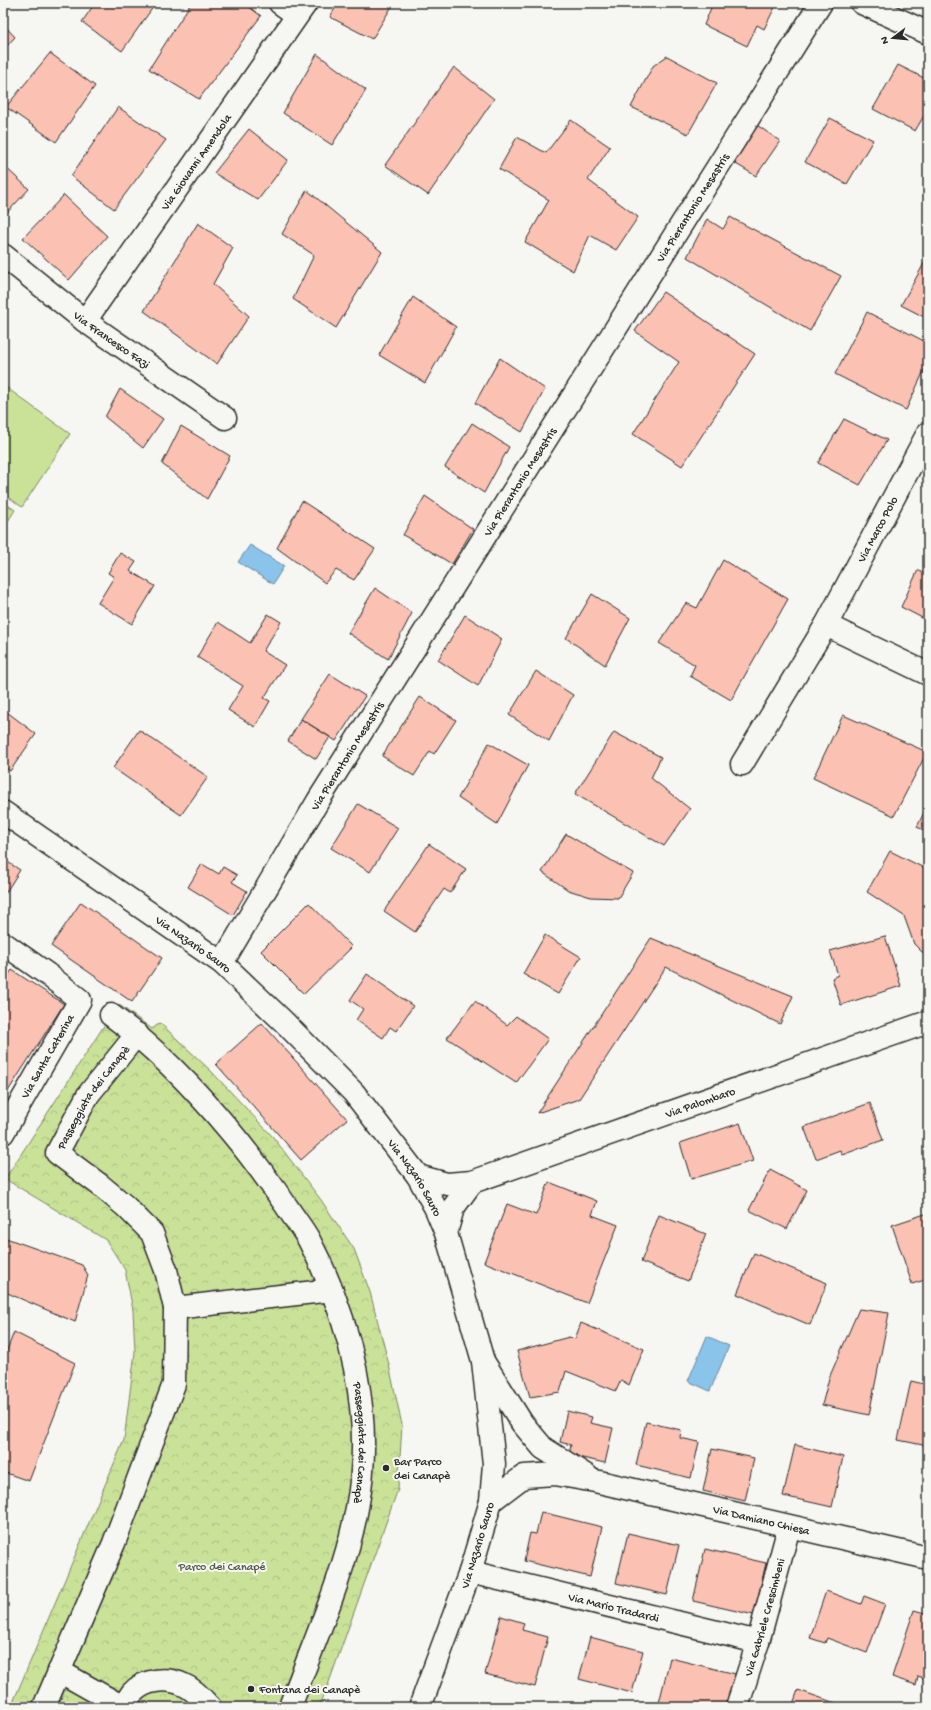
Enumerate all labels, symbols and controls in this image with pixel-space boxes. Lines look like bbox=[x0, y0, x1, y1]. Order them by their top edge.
north arrow bbox=[873, 18, 913, 58]
text: N bbox=[879, 35, 892, 45]
street label: Via Giovanni Amendola bbox=[158, 112, 236, 215]
street label: Via Pierantonio Mesastris bbox=[654, 151, 734, 266]
street label: Via Francesco Fazi bbox=[69, 309, 152, 373]
street label: Via Pierantonio Mesastris bbox=[481, 425, 561, 540]
street label: Via Marco Polo bbox=[855, 494, 902, 566]
street label: Via Pierantonio Mesastris bbox=[309, 699, 388, 814]
street label: Via Nazario Sauro bbox=[151, 914, 233, 977]
street label: Via Santa Caterina bbox=[19, 1012, 79, 1102]
street label: Passeggiata dei Canapè bbox=[55, 1043, 134, 1153]
street label: Via Palombaro bbox=[663, 1085, 738, 1123]
street label: Via Nazario Sauro bbox=[383, 1137, 443, 1219]
street label: Passeggiata dei Canapè bbox=[349, 1380, 368, 1505]
place label: Bar Parco dei Canapè bbox=[393, 1456, 451, 1484]
marker: Bar Parco dei Canapè bbox=[381, 1463, 391, 1473]
street label: Via Nazario Sauro bbox=[459, 1501, 499, 1591]
street label: Via Damiano Chiesa bbox=[710, 1503, 811, 1539]
street label: Via Gabriele Crescimbeni bbox=[742, 1557, 789, 1679]
park label: Parco dei Canapé bbox=[178, 1561, 266, 1575]
street label: Via Mario Tradardi bbox=[566, 1591, 661, 1627]
marker: Fontana dei Canapè bbox=[246, 1684, 256, 1694]
place label: Fontana dei Canapè bbox=[258, 1684, 361, 1698]

